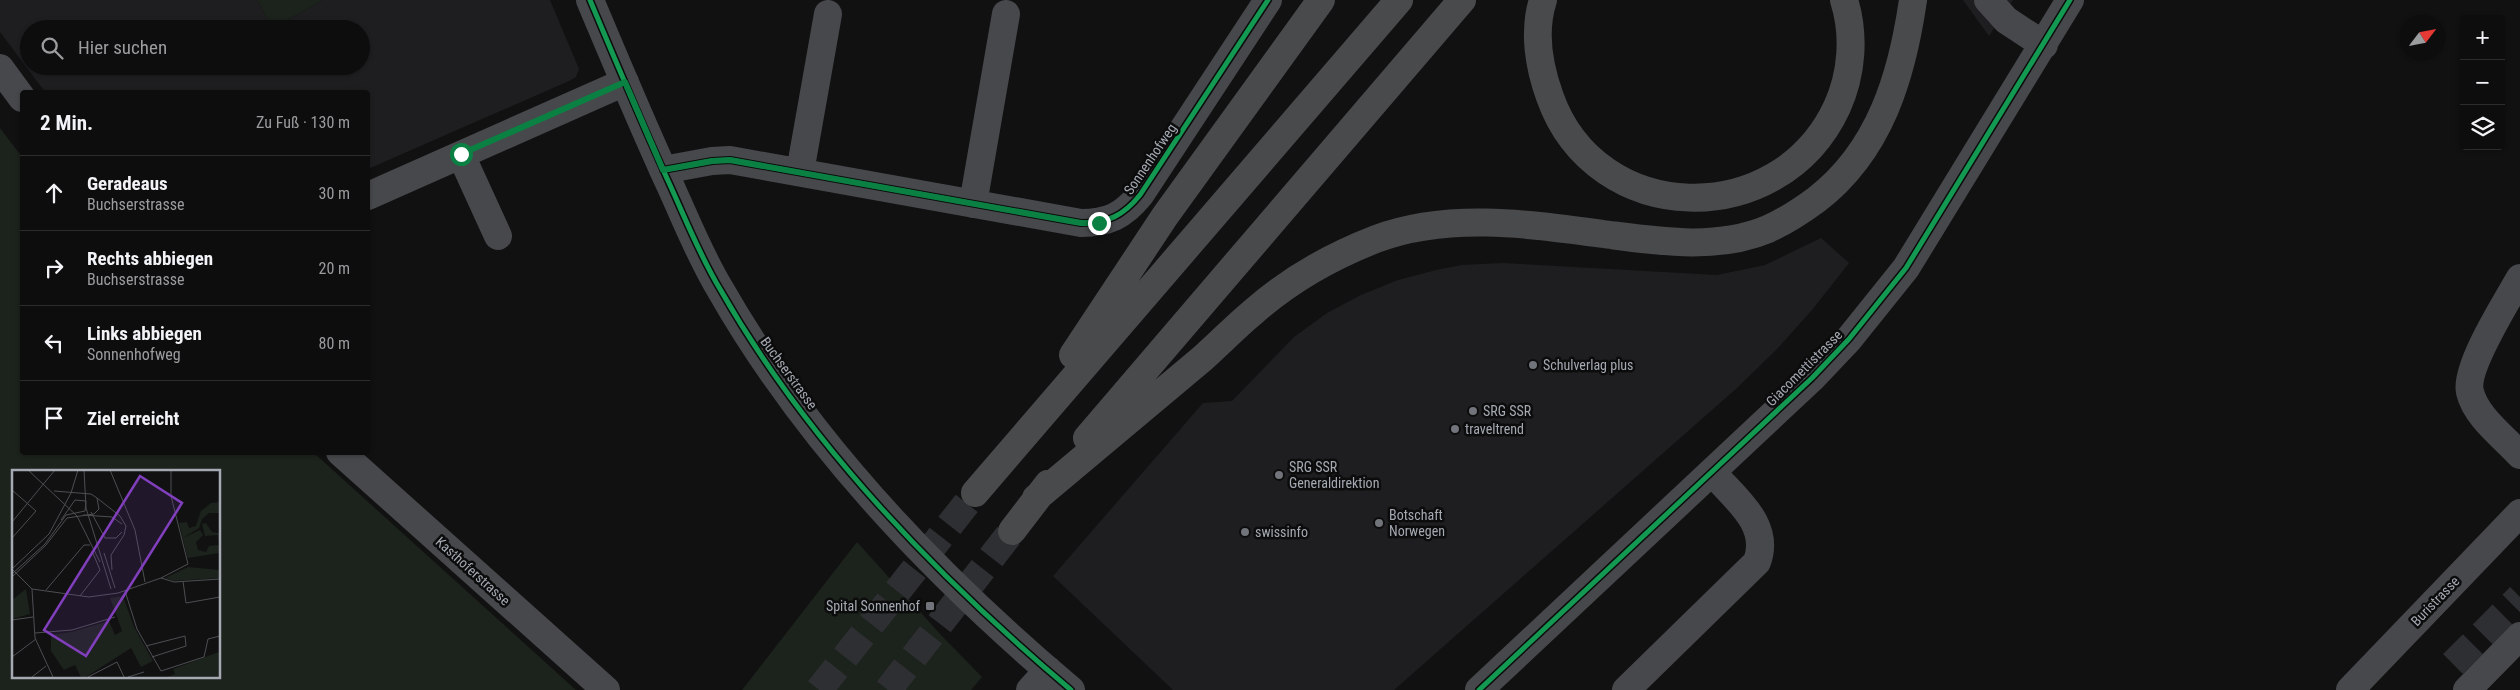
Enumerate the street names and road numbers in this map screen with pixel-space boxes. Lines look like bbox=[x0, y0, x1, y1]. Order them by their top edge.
street label: Sonnenhofweg bbox=[1120, 121, 1180, 197]
street label: Giacomettistrasse bbox=[1763, 326, 1846, 409]
street label: Buchserstrasse bbox=[757, 334, 821, 413]
street label: Kasthoferstrasse bbox=[433, 534, 514, 609]
street label: Buristrasse bbox=[2408, 573, 2463, 629]

